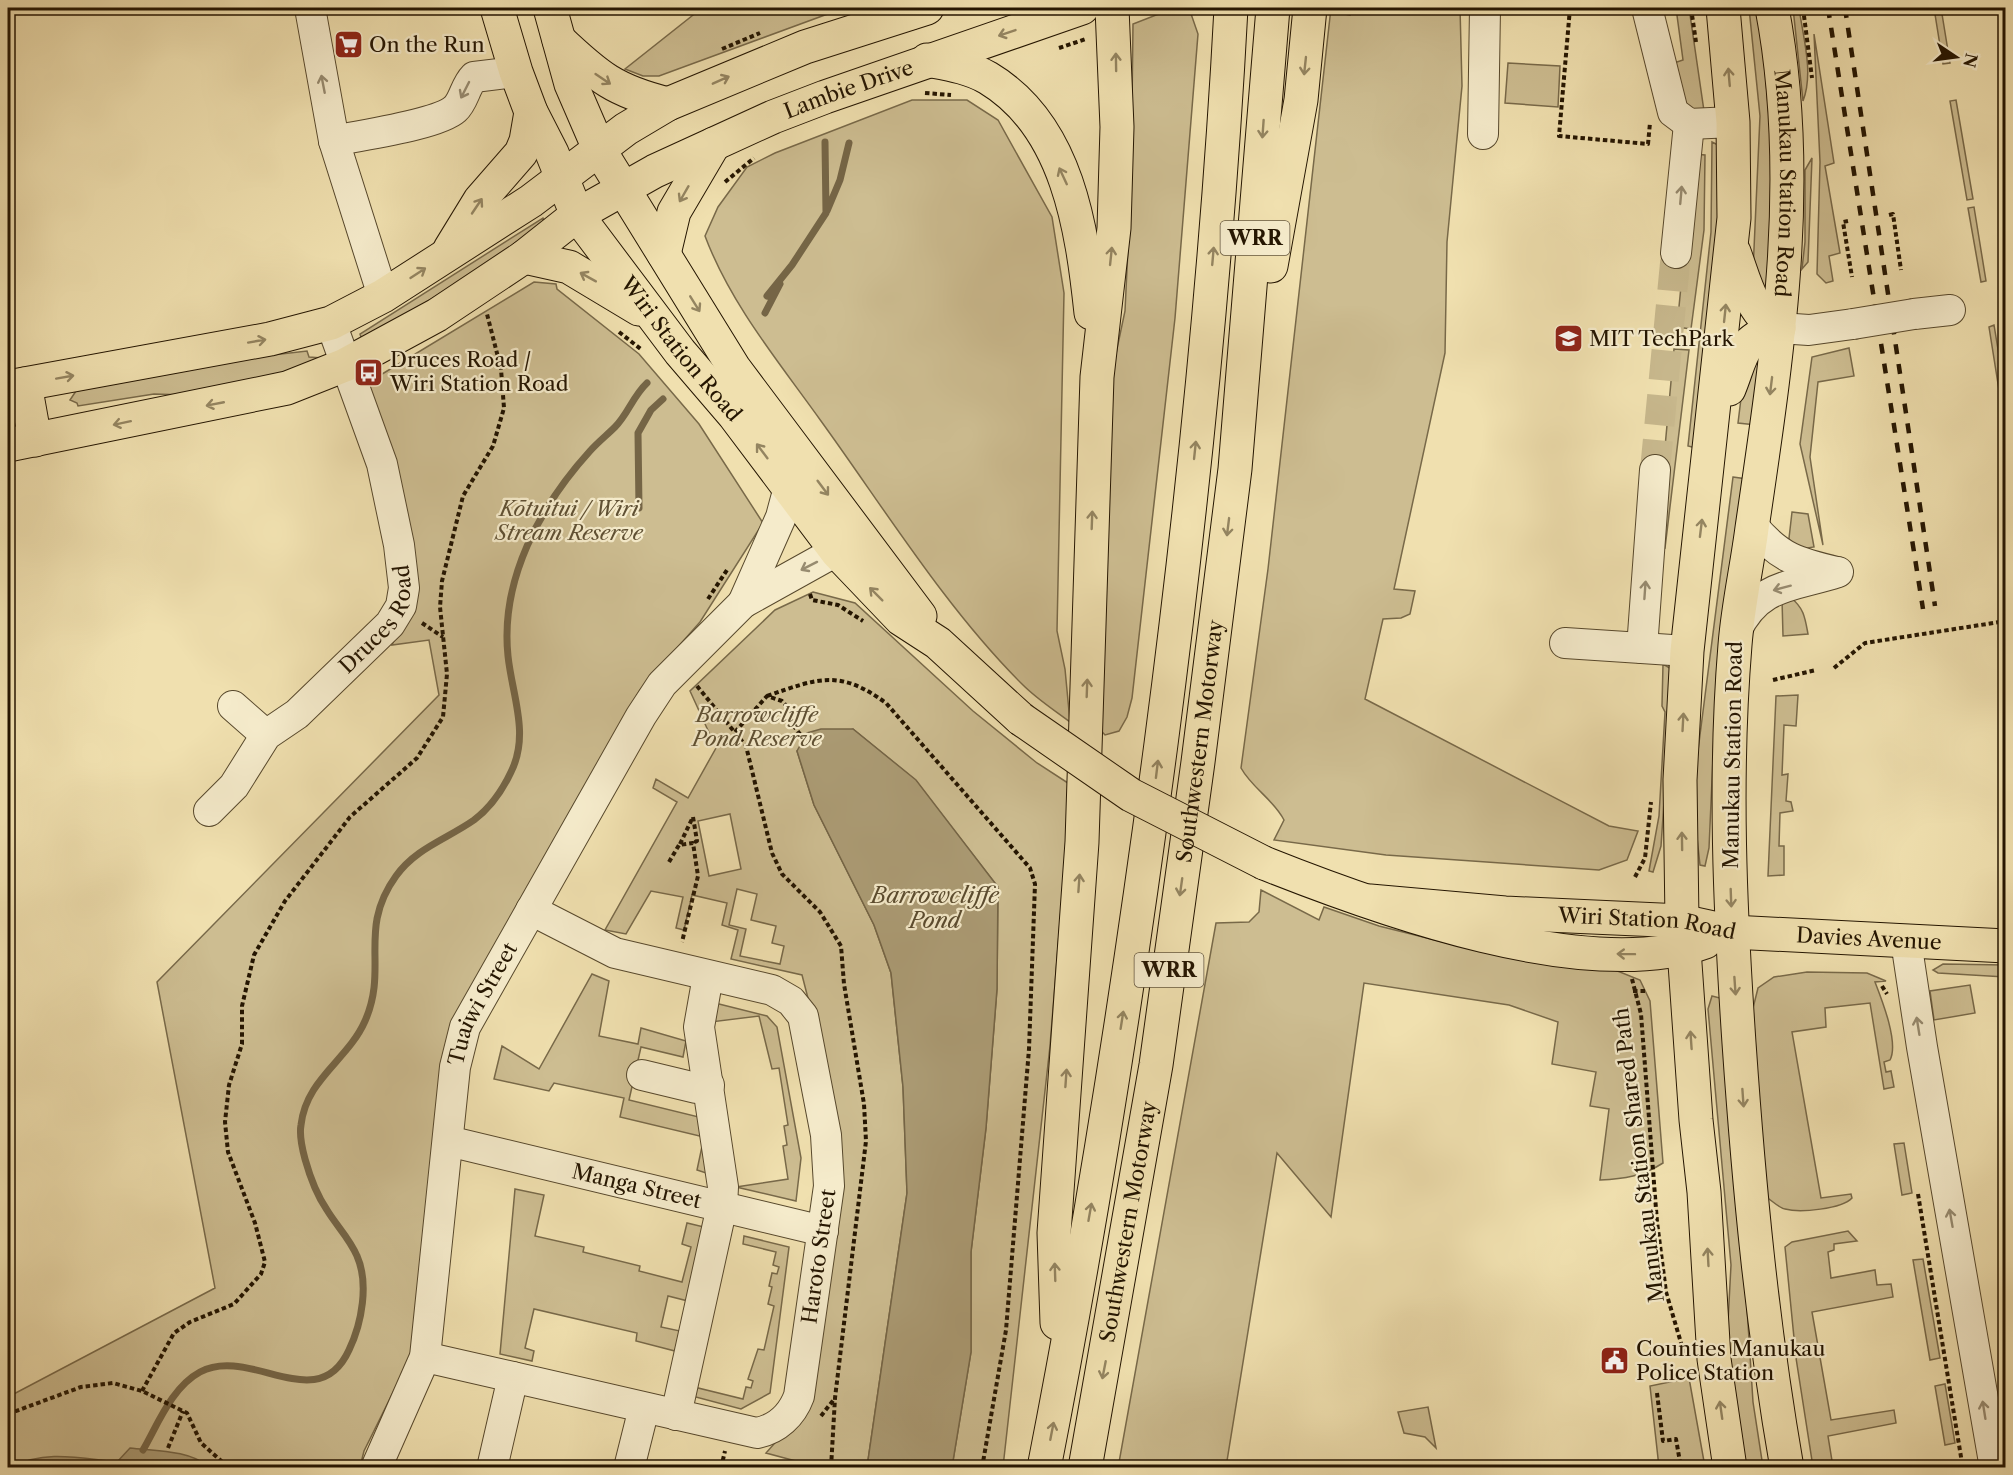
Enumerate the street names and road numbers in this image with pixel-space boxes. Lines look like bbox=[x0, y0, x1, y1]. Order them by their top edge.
street label: Lambie Drive bbox=[780, 54, 916, 124]
street label: Manukau Station Road bbox=[1769, 68, 1800, 298]
road number: WRR bbox=[1220, 221, 1290, 255]
street label: Wiri Station Road bbox=[615, 270, 747, 426]
street label: Druces Road bbox=[334, 563, 416, 678]
street label: Southwestern Motorway bbox=[1171, 618, 1228, 864]
street label: Manukau Station Road bbox=[1718, 641, 1747, 869]
street label: Wiri Station Road bbox=[1556, 902, 1738, 945]
street label: Davies Avenue bbox=[1796, 922, 1942, 955]
street label: Tuaiwi Street bbox=[443, 937, 522, 1068]
road number: WRR bbox=[1134, 953, 1204, 987]
street label: Manukau Station Shared Path bbox=[1608, 1006, 1669, 1304]
street label: Southwestern Motorway bbox=[1094, 1099, 1161, 1344]
street label: Manga Street bbox=[570, 1158, 705, 1214]
street label: Haroto Street bbox=[796, 1187, 841, 1325]

